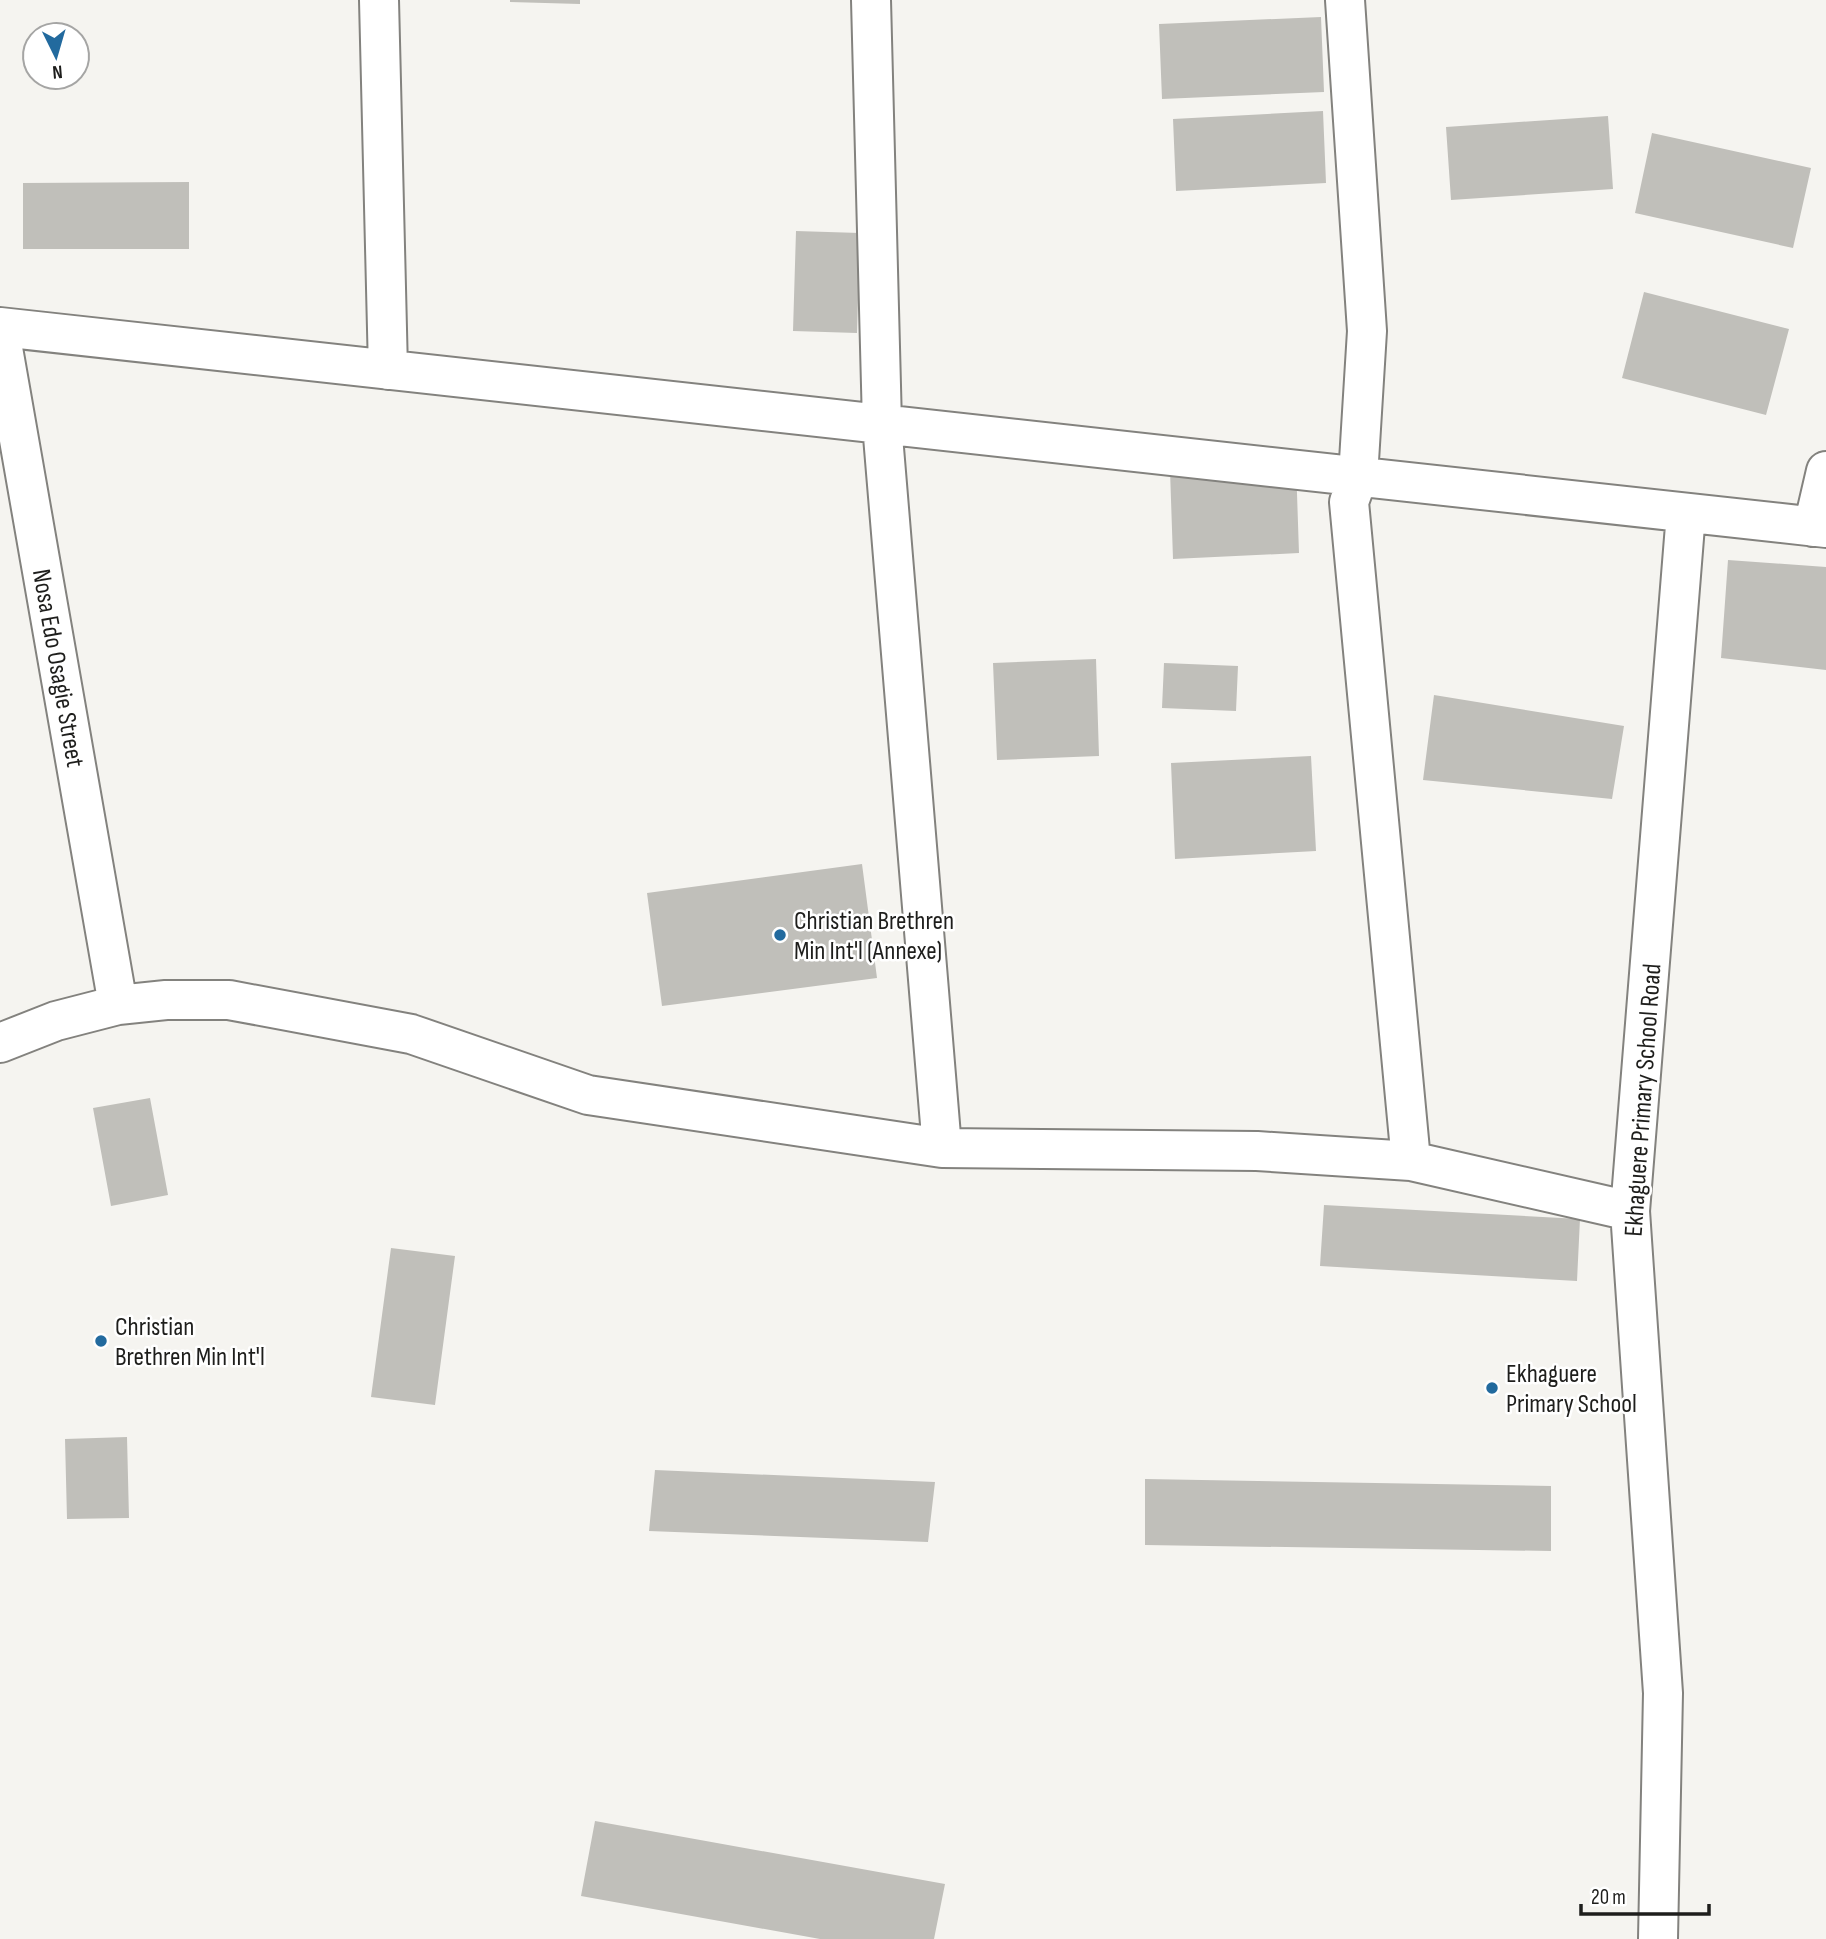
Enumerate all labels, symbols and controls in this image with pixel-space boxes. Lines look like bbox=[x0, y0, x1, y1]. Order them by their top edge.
north arrow bbox=[21, 21, 91, 91]
text: N bbox=[51, 60, 63, 83]
street label: Nosa Edo Osagie Street bbox=[25, 567, 90, 770]
place label: Christian Brethren Min Int'l (Annexe) bbox=[794, 906, 954, 967]
marker: Christian Brethren Min Int'l (Annexe) bbox=[772, 927, 788, 943]
street label: Ekhaguere Primary School Road bbox=[1618, 963, 1668, 1238]
place label: Christian Brethren Min Int'l bbox=[115, 1312, 265, 1373]
marker: Christian Brethren Min Int'l bbox=[93, 1333, 109, 1349]
place label: Ekhaguere Primary School bbox=[1506, 1359, 1637, 1420]
marker: Ekhaguere Primary School bbox=[1484, 1380, 1500, 1396]
scale bar bbox=[1581, 1872, 1709, 1916]
text: 20 m bbox=[1591, 1885, 1626, 1910]

